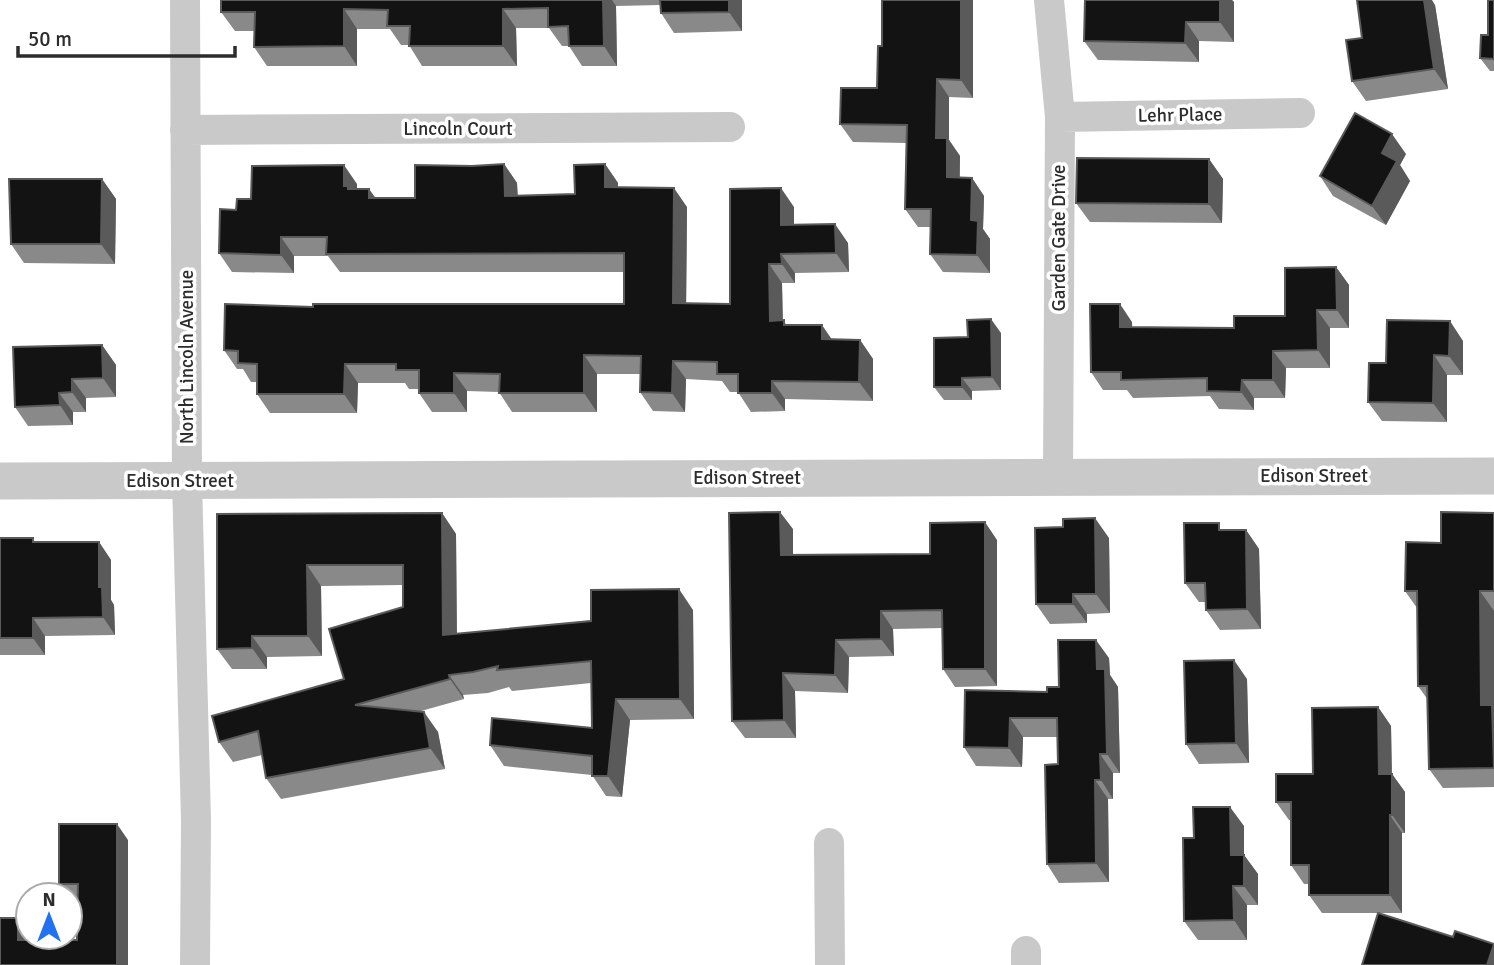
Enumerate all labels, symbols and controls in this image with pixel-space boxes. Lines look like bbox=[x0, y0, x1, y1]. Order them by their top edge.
scale bar bbox=[18, 14, 234, 58]
text: 50 m bbox=[28, 26, 72, 52]
street label: Lehr Place bbox=[1137, 102, 1223, 128]
street label: Lincoln Court bbox=[403, 117, 513, 141]
street label: Garden Gate Drive bbox=[1047, 164, 1071, 312]
street label: North Lincoln Avenue bbox=[175, 270, 199, 444]
street label: Edison Street bbox=[1260, 464, 1368, 488]
street label: Edison Street bbox=[693, 466, 801, 490]
street label: Edison Street bbox=[126, 469, 234, 493]
north arrow bbox=[14, 881, 84, 951]
text: N bbox=[42, 888, 56, 912]

